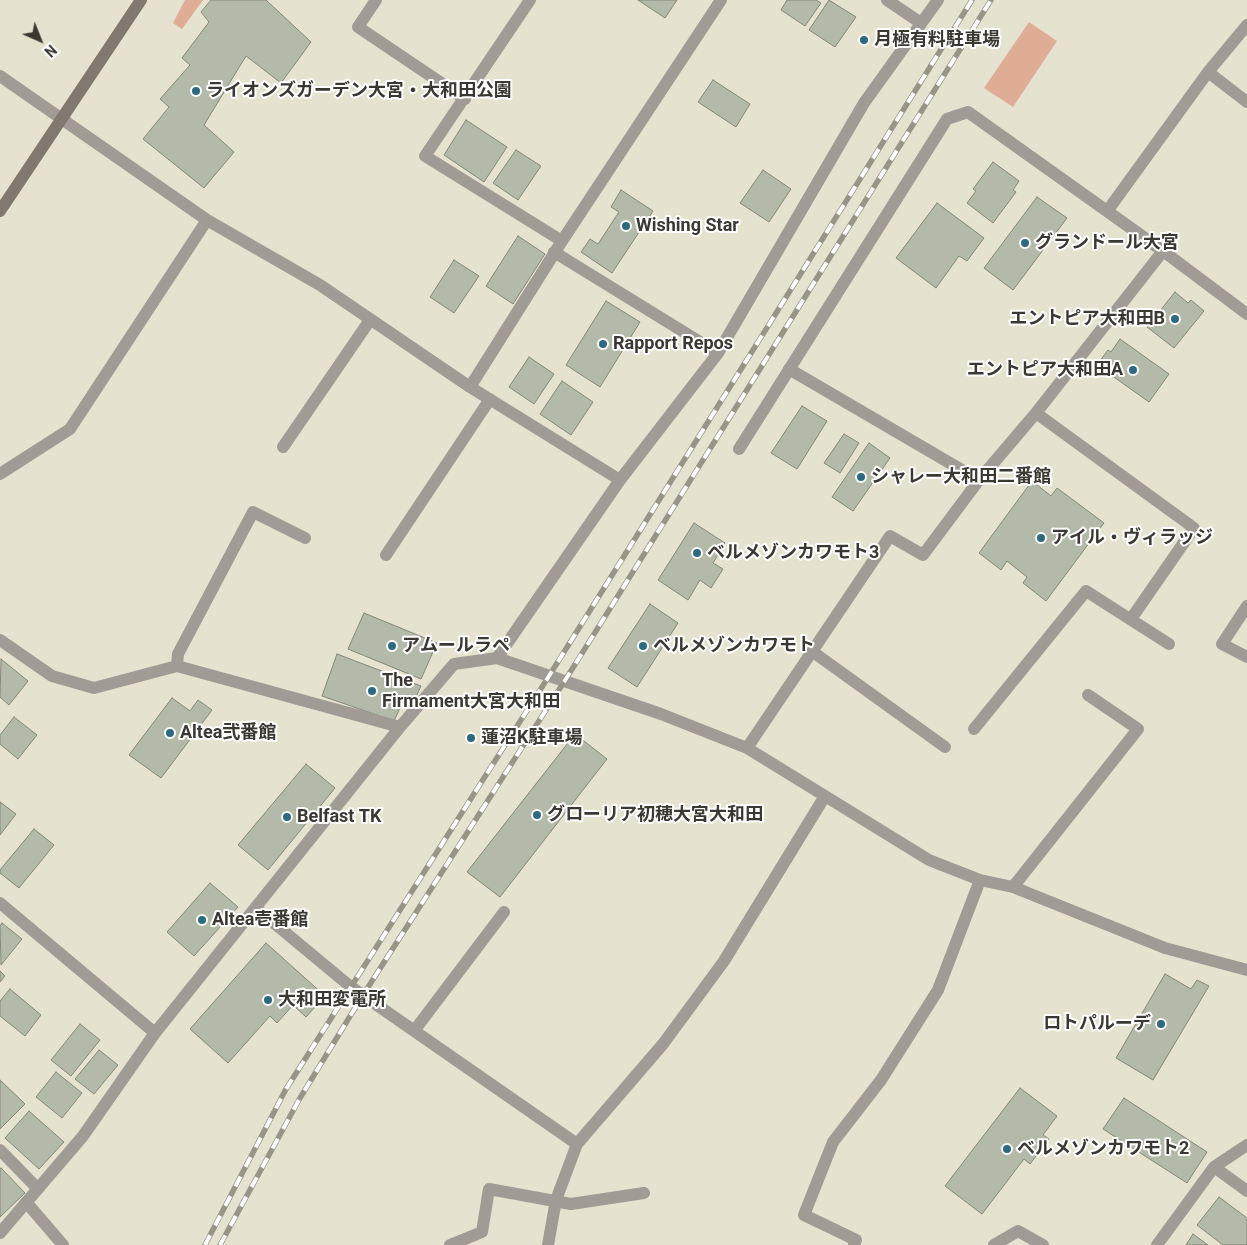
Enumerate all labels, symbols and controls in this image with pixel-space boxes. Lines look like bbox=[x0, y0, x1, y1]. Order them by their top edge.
north arrow bbox=[15, 15, 65, 65]
place label: 月極有料駐車場 bbox=[874, 29, 1000, 51]
marker: 月極有料駐車場 bbox=[858, 34, 870, 46]
text: N bbox=[41, 42, 60, 60]
place label: ライオンズガーデン大宮・大和田公園 bbox=[206, 80, 512, 102]
marker: ライオンズガーデン大宮・大和田公園 bbox=[190, 85, 202, 97]
place label: Wishing Star bbox=[636, 215, 739, 237]
marker: Wishing Star bbox=[620, 220, 632, 232]
place label: グランドール大宮 bbox=[1035, 232, 1179, 254]
marker: グランドール大宮 bbox=[1019, 237, 1031, 249]
place label: エントピア大和田B bbox=[1010, 308, 1165, 330]
marker: エントピア大和田B bbox=[1169, 313, 1181, 325]
place label: Rapport Repos bbox=[613, 333, 733, 355]
marker: Rapport Repos bbox=[597, 338, 609, 350]
place label: エントピア大和田A bbox=[967, 359, 1123, 381]
marker: エントピア大和田A bbox=[1127, 364, 1139, 376]
place label: シャレー大和田二番館 bbox=[871, 466, 1051, 488]
marker: シャレー大和田二番館 bbox=[855, 471, 867, 483]
place label: アイル・ヴィラッジ bbox=[1051, 527, 1213, 549]
marker: アイル・ヴィラッジ bbox=[1035, 532, 1047, 544]
place label: ベルメゾンカワモト3 bbox=[707, 542, 879, 564]
marker: ベルメゾンカワモト3 bbox=[691, 547, 703, 559]
place label: アムールラペ bbox=[402, 635, 510, 657]
place label: ベルメゾンカワモト bbox=[653, 635, 815, 657]
marker: アムールラペ bbox=[386, 640, 398, 652]
marker: ベルメゾンカワモト bbox=[637, 640, 649, 652]
place label: The Firmament大宮大和田 bbox=[382, 670, 560, 712]
marker: The Firmament大宮大和田 bbox=[366, 685, 378, 697]
place label: Altea弐番館 bbox=[180, 722, 276, 744]
marker: Altea弐番館 bbox=[164, 727, 176, 739]
place label: 蓮沼K駐車場 bbox=[481, 727, 582, 749]
marker: 蓮沼K駐車場 bbox=[465, 732, 477, 744]
place label: グローリア初穂大宮大和田 bbox=[547, 804, 763, 826]
place label: Belfast TK bbox=[297, 806, 381, 828]
marker: グローリア初穂大宮大和田 bbox=[531, 809, 543, 821]
marker: Belfast TK bbox=[281, 811, 293, 823]
place label: Altea壱番館 bbox=[212, 909, 308, 931]
marker: Altea壱番館 bbox=[196, 914, 208, 926]
place label: 大和田変電所 bbox=[278, 989, 386, 1011]
marker: 大和田変電所 bbox=[262, 994, 274, 1006]
place label: ロトパルーデ bbox=[1043, 1013, 1151, 1035]
marker: ロトパルーデ bbox=[1155, 1018, 1167, 1030]
place label: ベルメゾンカワモト2 bbox=[1017, 1138, 1189, 1160]
marker: ベルメゾンカワモト2 bbox=[1001, 1143, 1013, 1155]

